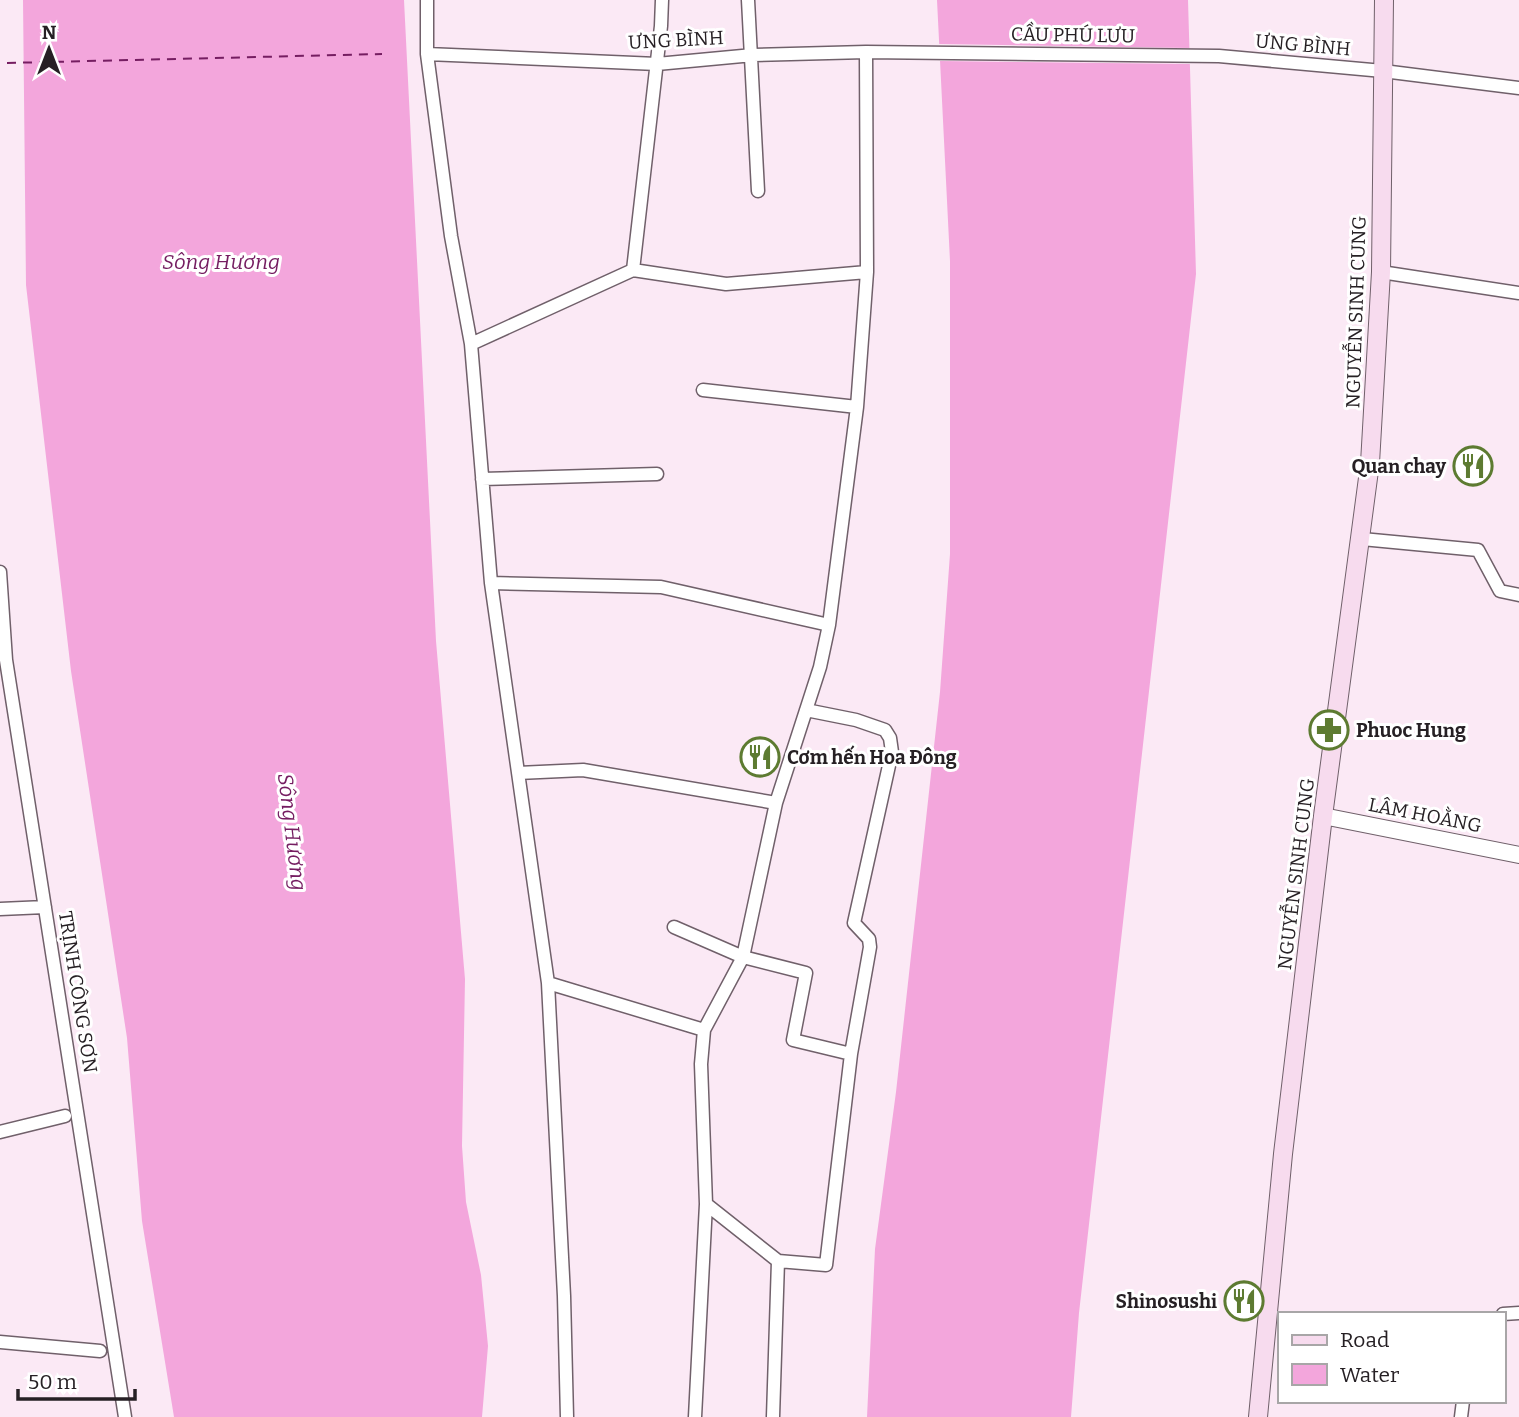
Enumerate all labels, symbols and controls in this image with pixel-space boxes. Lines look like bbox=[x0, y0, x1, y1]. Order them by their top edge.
north arrow bbox=[14, 14, 84, 84]
text: N bbox=[42, 21, 57, 44]
street label: CẦU PHÚ LƯU bbox=[1011, 21, 1135, 48]
street label: ƯNG BÌNH bbox=[628, 26, 724, 54]
street label: ƯNG BÌNH bbox=[1254, 29, 1352, 61]
street label: NGUYỄN SINH CUNG bbox=[1340, 215, 1371, 409]
water label: Sông Hương bbox=[162, 249, 280, 275]
restaurant icon: Quan chay bbox=[1452, 445, 1494, 487]
place label: Quan chay bbox=[1351, 455, 1446, 478]
pharmacy icon: Phuoc Hung bbox=[1308, 709, 1350, 751]
place label: Phuoc Hung bbox=[1356, 719, 1466, 742]
restaurant icon: Cơm hến Hoa Đông bbox=[739, 736, 781, 778]
place label: Cơm hến Hoa Đông bbox=[787, 745, 957, 769]
water label: Sông Hương bbox=[272, 772, 312, 892]
street label: NGUYỄN SINH CUNG bbox=[1272, 777, 1319, 971]
street label: LÂM HOẰNG bbox=[1367, 792, 1484, 837]
street label: TRỊNH CÔNG SƠN bbox=[54, 909, 102, 1075]
restaurant icon: Shinosushi bbox=[1223, 1280, 1265, 1322]
place label: Shinosushi bbox=[1116, 1290, 1217, 1313]
legend bbox=[1278, 1312, 1505, 1403]
text: Road bbox=[1340, 1327, 1389, 1353]
scale bar bbox=[18, 1358, 135, 1402]
text: Water bbox=[1340, 1362, 1399, 1388]
text: 50 m bbox=[28, 1369, 77, 1395]

